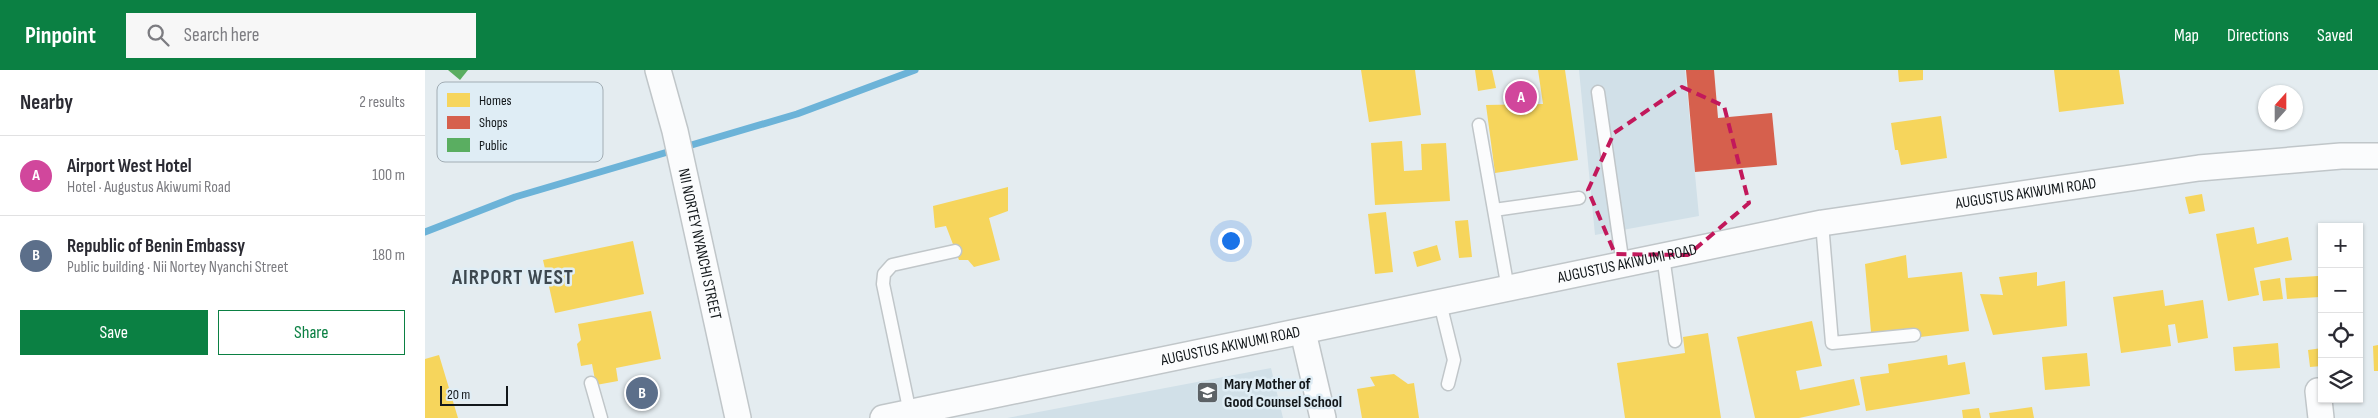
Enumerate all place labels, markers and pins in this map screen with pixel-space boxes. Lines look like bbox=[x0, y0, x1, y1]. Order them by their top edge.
pin: A bbox=[1505, 78, 1537, 116]
pin: B bbox=[626, 374, 658, 412]
place label: Mary Mother of Good Counsel School bbox=[1224, 375, 1342, 412]
school or university icon: Mary Mother of Good Counsel School bbox=[1196, 381, 1220, 405]

